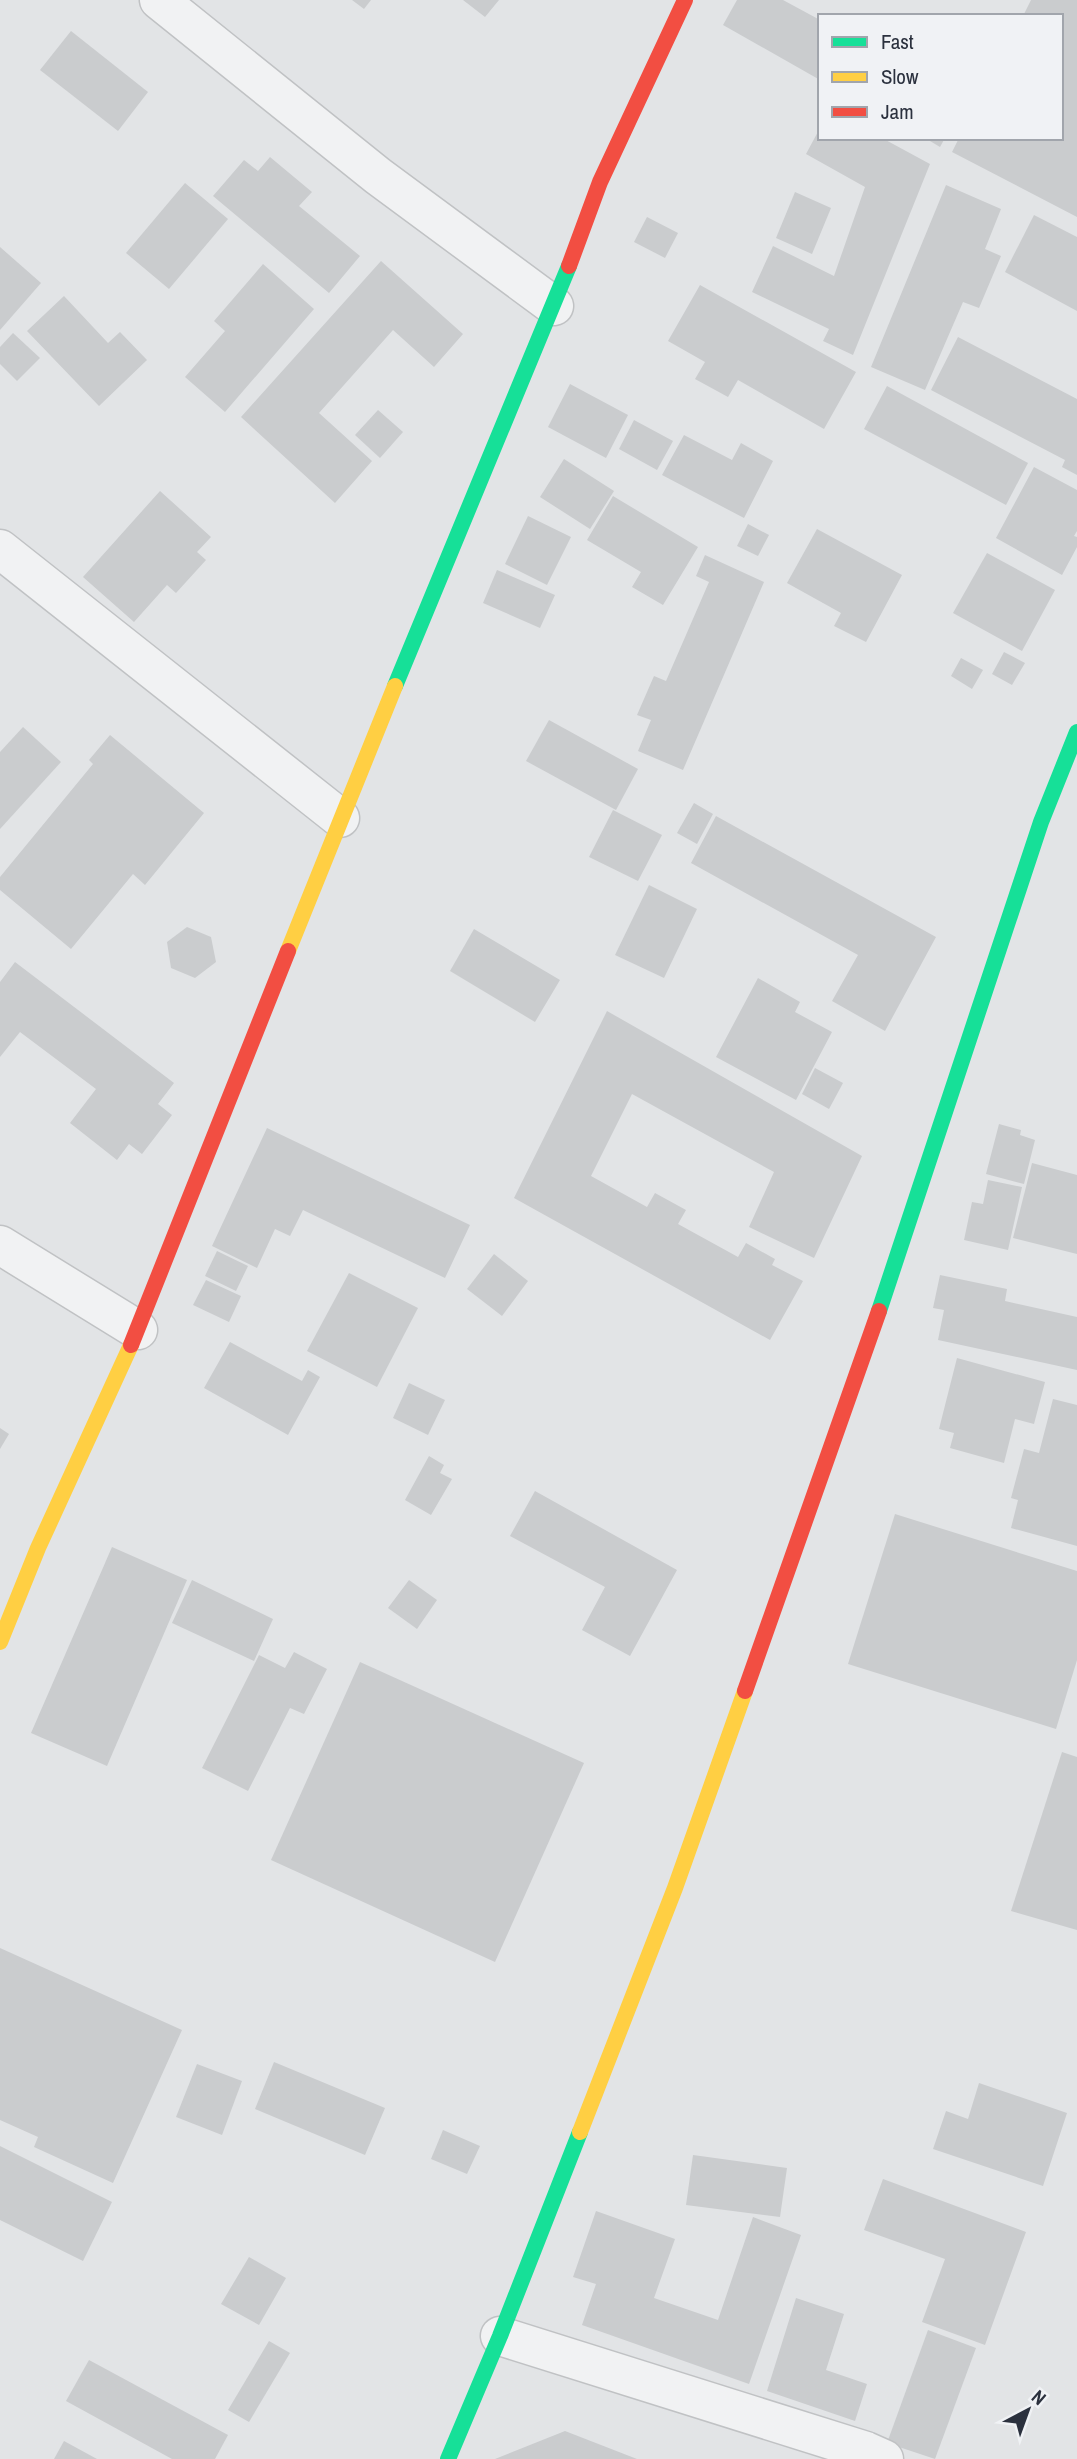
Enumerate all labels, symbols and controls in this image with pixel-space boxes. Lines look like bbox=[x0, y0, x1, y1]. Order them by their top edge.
legend bbox=[818, 14, 1063, 140]
text: Fast bbox=[881, 27, 914, 56]
text: Slow bbox=[881, 62, 919, 91]
text: Jam bbox=[881, 97, 914, 126]
north arrow bbox=[993, 2375, 1063, 2445]
text: N bbox=[1026, 2384, 1052, 2411]

